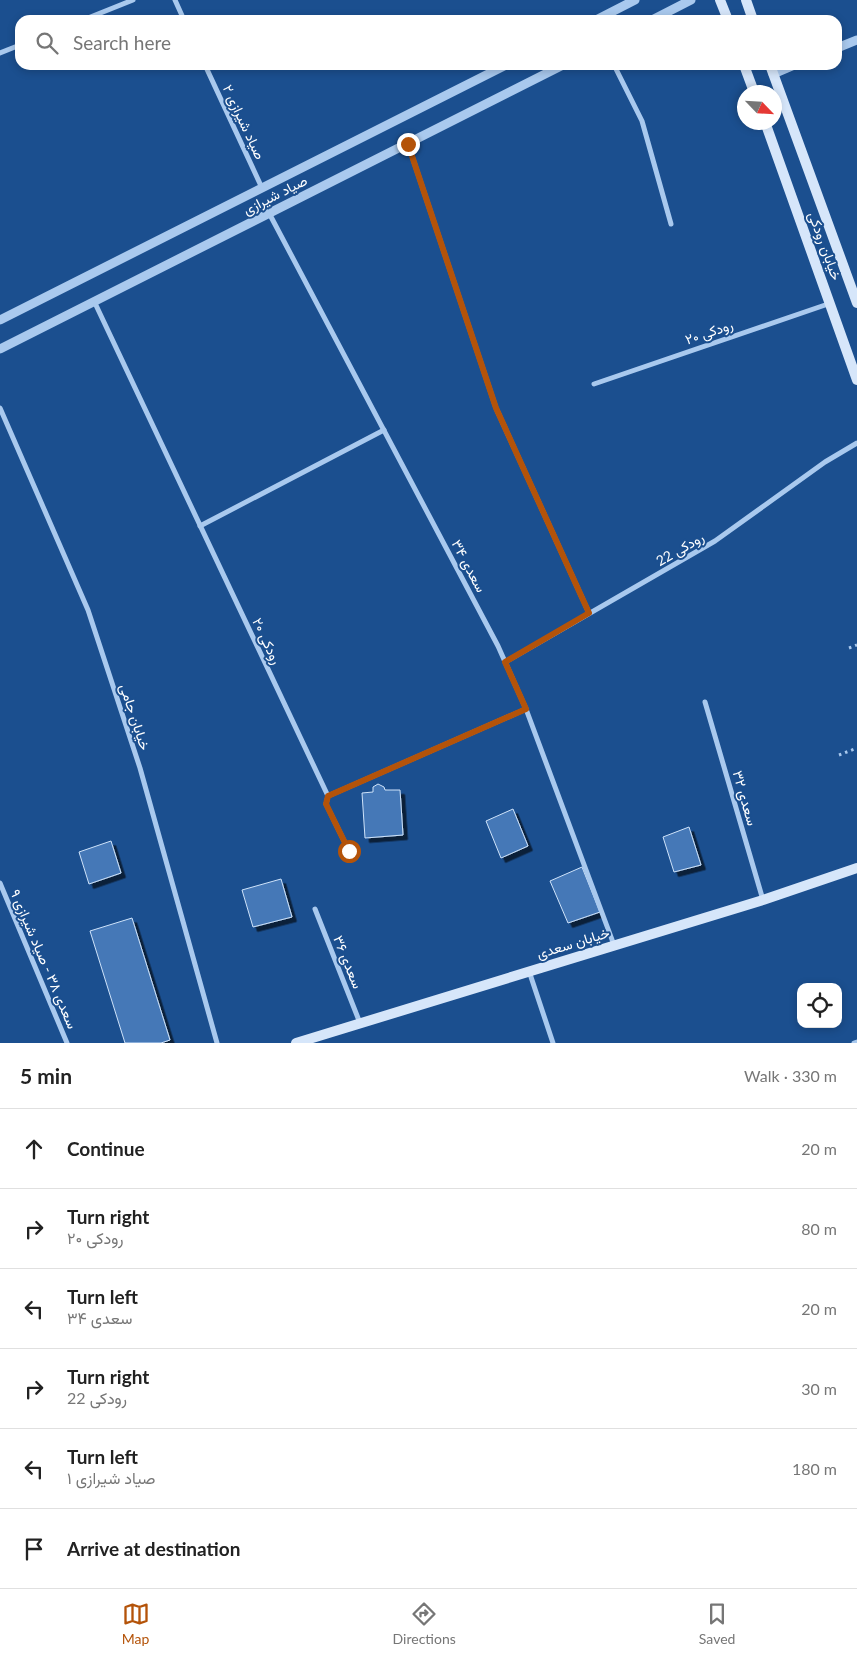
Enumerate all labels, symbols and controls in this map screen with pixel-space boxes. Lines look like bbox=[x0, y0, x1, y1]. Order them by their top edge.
search box bbox=[15, 15, 842, 70]
icon: search bbox=[33, 29, 61, 57]
text: Search here bbox=[73, 31, 171, 54]
street label: صیاد شیرازی ۲ bbox=[219, 82, 269, 163]
north arrow bbox=[737, 85, 782, 130]
route end bbox=[397, 133, 420, 156]
street label: صیاد شیرازی bbox=[240, 171, 310, 219]
street label: خیابان رودکی bbox=[804, 209, 846, 283]
street label: رودکی ۲۰ bbox=[683, 315, 736, 349]
street label: رودکی 22 bbox=[653, 528, 707, 570]
street label: سعدی ۳۴ bbox=[448, 537, 490, 595]
street label: رودکی ۲۰ bbox=[248, 615, 286, 667]
street label: خیابان جامی bbox=[116, 681, 154, 753]
street label: سعدی ۳۲ bbox=[729, 768, 761, 828]
route start bbox=[338, 840, 361, 863]
street label: سعدی ۳۸ - صیاد شیرازی ۹ bbox=[6, 887, 82, 1031]
street label: خیابان سعدی bbox=[534, 923, 612, 963]
street label: سعدی ۳۶ bbox=[329, 933, 367, 991]
map controls bbox=[797, 983, 842, 1028]
button: locate bbox=[797, 983, 842, 1028]
text: 5 min bbox=[20, 1063, 72, 1088]
text: Walk · 330 m bbox=[744, 1066, 837, 1085]
icon: ahead bbox=[20, 1135, 48, 1163]
text: Continue bbox=[67, 1137, 145, 1160]
text: 20 m bbox=[801, 1139, 837, 1158]
text: Turn right bbox=[67, 1205, 149, 1228]
icon: right bbox=[20, 1215, 48, 1243]
text: 80 m bbox=[801, 1219, 837, 1238]
text: رودکی ۲۰ bbox=[67, 1228, 124, 1247]
text: Turn left bbox=[67, 1285, 138, 1308]
icon: left bbox=[20, 1295, 48, 1323]
text: 20 m bbox=[801, 1299, 837, 1318]
text: سعدی ۳۴ bbox=[67, 1308, 132, 1327]
text: Turn right bbox=[67, 1365, 149, 1388]
icon: right bbox=[20, 1375, 48, 1403]
text: 30 m bbox=[801, 1379, 837, 1398]
text: رودکی 22 bbox=[67, 1388, 127, 1407]
text: Turn left bbox=[67, 1445, 138, 1468]
icon: left bbox=[20, 1455, 48, 1483]
text: 180 m bbox=[792, 1459, 837, 1478]
text: صیاد شیرازی ۱ bbox=[67, 1468, 155, 1487]
icon: arrive bbox=[20, 1535, 48, 1563]
text: Arrive at destination bbox=[67, 1537, 240, 1560]
tab: Map bbox=[122, 1600, 150, 1647]
tab: Directions bbox=[393, 1600, 456, 1647]
tab: Saved bbox=[699, 1600, 735, 1647]

